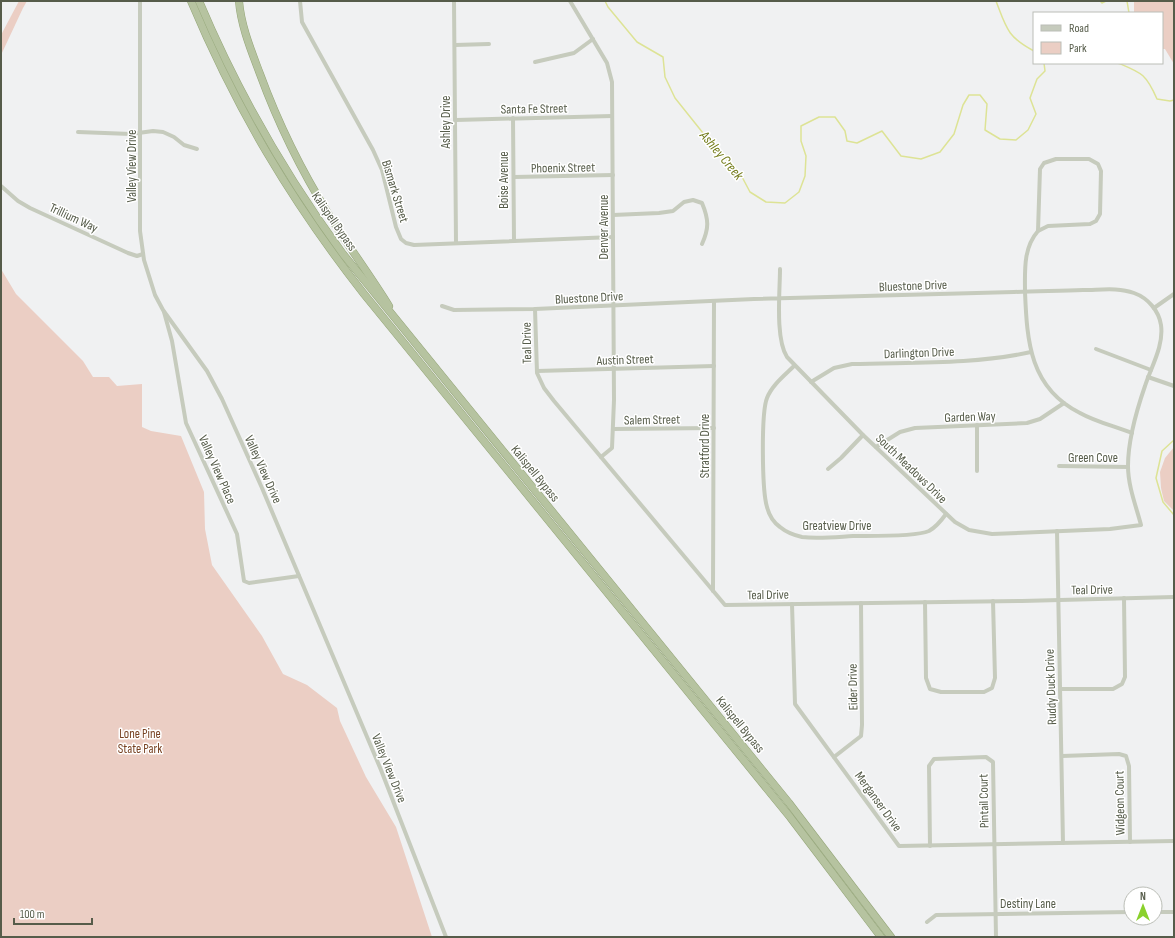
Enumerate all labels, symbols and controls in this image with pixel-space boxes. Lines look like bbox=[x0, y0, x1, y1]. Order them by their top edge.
legend bbox=[1033, 12, 1163, 64]
text: Road bbox=[1069, 21, 1089, 36]
text: Park bbox=[1069, 41, 1087, 56]
street label: Ashley Drive bbox=[438, 95, 454, 150]
street label: Santa Fe Street bbox=[501, 100, 568, 118]
water label: Ashley Creek bbox=[696, 127, 747, 184]
street label: Valley View Drive bbox=[124, 129, 140, 203]
street label: Boise Avenue bbox=[496, 151, 512, 209]
street label: Bismark Street bbox=[378, 158, 412, 224]
street label: Phoenix Street bbox=[531, 159, 595, 177]
street label: Kalispell Bypass bbox=[308, 189, 361, 254]
street label: Denver Avenue bbox=[596, 195, 612, 259]
street label: Trillium Way bbox=[47, 200, 100, 236]
street label: Bluestone Drive bbox=[879, 277, 947, 295]
street label: Bluestone Drive bbox=[555, 288, 624, 308]
street label: Teal Drive bbox=[519, 322, 535, 364]
street label: Darlington Drive bbox=[884, 344, 955, 362]
street label: Austin Street bbox=[595, 351, 654, 369]
street label: Garden Way bbox=[944, 408, 996, 426]
street label: Salem Street bbox=[624, 412, 680, 428]
street label: Stratford Drive bbox=[697, 414, 713, 478]
street label: South Meadows Drive bbox=[872, 431, 950, 507]
street label: Valley View Place bbox=[195, 433, 239, 506]
street label: Valley View Drive bbox=[241, 433, 285, 506]
street label: Kalispell Bypass bbox=[507, 442, 563, 505]
street label: Green Cove bbox=[1068, 450, 1118, 466]
street label: Greatview Drive bbox=[803, 518, 871, 534]
street label: Teal Drive bbox=[1071, 582, 1113, 598]
street label: Teal Drive bbox=[747, 587, 789, 603]
street label: Ruddy Duck Drive bbox=[1042, 649, 1060, 725]
street label: Eider Drive bbox=[845, 663, 861, 711]
street label: Kalispell Bypass bbox=[712, 693, 768, 756]
park label: Lone Pine State Park bbox=[118, 726, 162, 757]
street label: Valley View Drive bbox=[368, 732, 410, 805]
street label: Merganser Drive bbox=[851, 768, 905, 835]
street label: Widgeon Court bbox=[1111, 771, 1129, 835]
street label: Pintail Court bbox=[976, 774, 992, 828]
north arrow bbox=[1123, 886, 1163, 926]
text: N bbox=[1140, 890, 1146, 903]
street label: Destiny Lane bbox=[1000, 896, 1056, 912]
scale bar bbox=[14, 900, 92, 926]
text: 100 m bbox=[20, 907, 45, 922]

